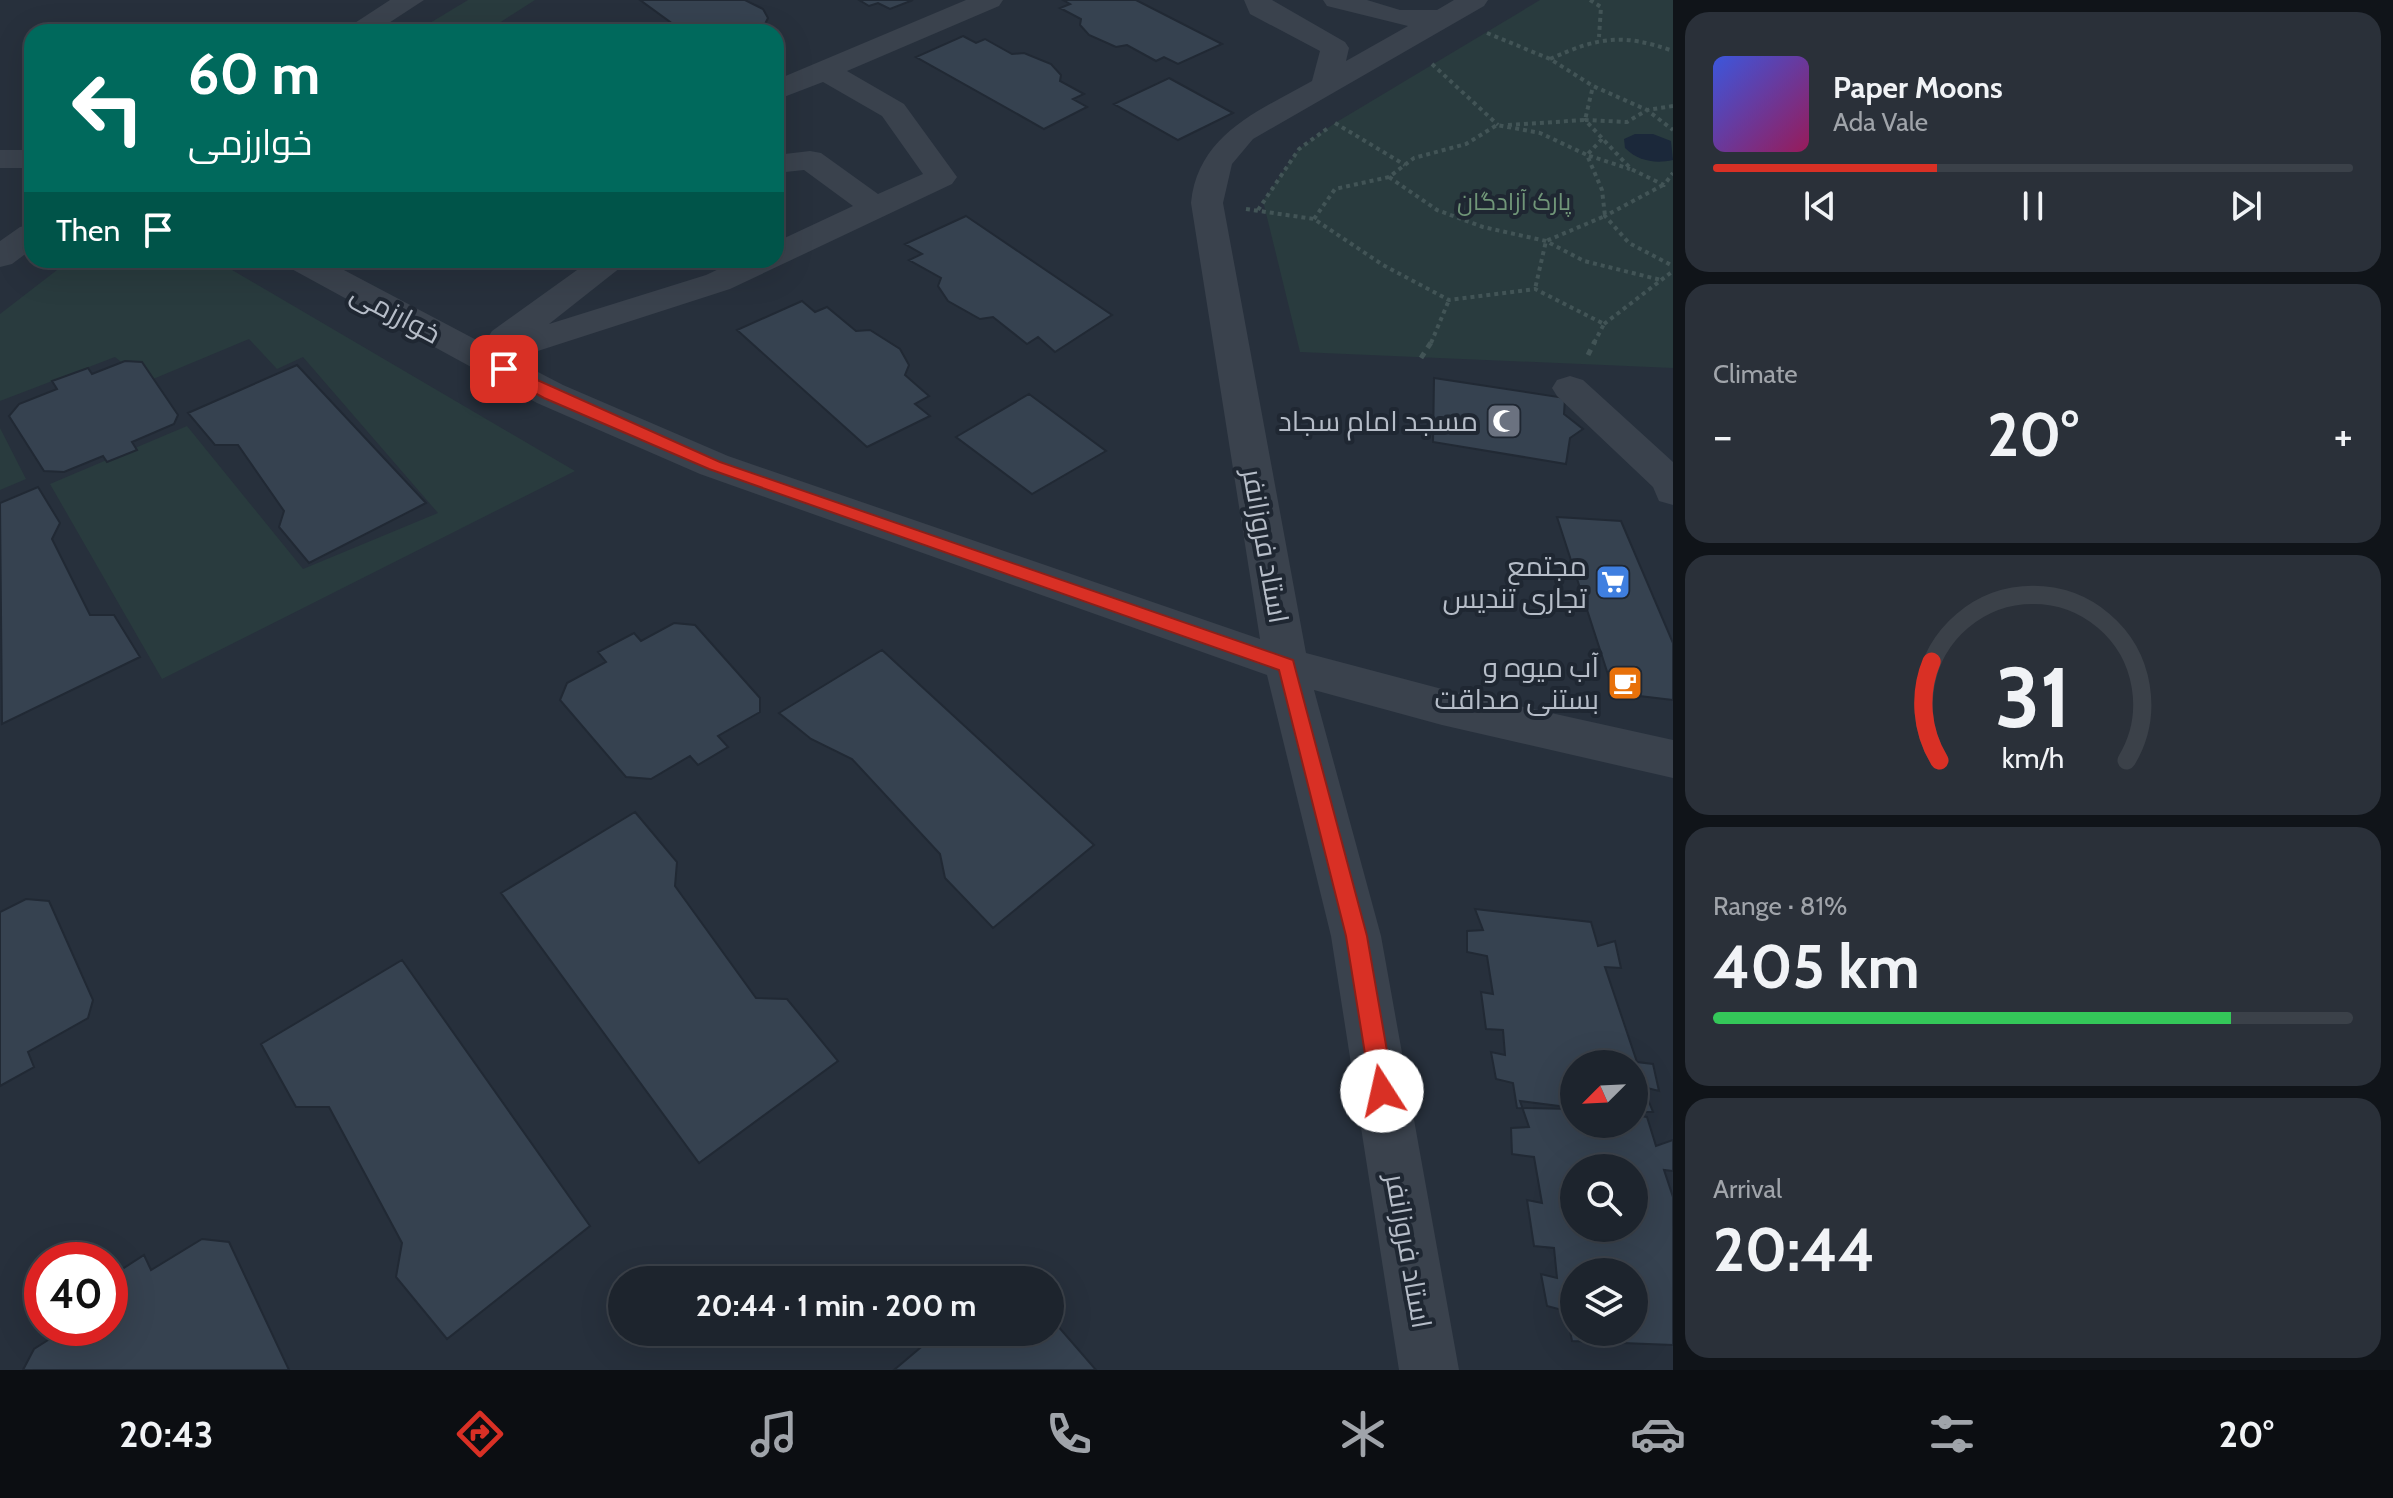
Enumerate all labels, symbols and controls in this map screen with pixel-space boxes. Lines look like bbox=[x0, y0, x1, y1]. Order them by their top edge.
text: 60 m bbox=[188, 40, 320, 108]
icon: left bbox=[56, 56, 160, 160]
text: Paper Moons bbox=[1833, 69, 2003, 106]
text: Ada Vale bbox=[1833, 106, 1928, 138]
text: خوارزمی bbox=[188, 120, 312, 164]
icon: previous bbox=[1798, 184, 1842, 228]
icon: pause bbox=[2011, 184, 2055, 228]
icon: next bbox=[2224, 184, 2268, 228]
park label: پارک آزادگان bbox=[1457, 187, 1572, 218]
icon: arrive bbox=[136, 208, 180, 252]
text: Then bbox=[56, 212, 120, 249]
street label: خوارزمی bbox=[345, 275, 447, 351]
pin bbox=[470, 335, 538, 403]
icon: arrive bbox=[482, 347, 526, 391]
text: Climate bbox=[1713, 358, 1798, 390]
text: 20° bbox=[1987, 398, 2079, 471]
mosque icon: مسجد امام سجاد bbox=[1485, 402, 1523, 440]
place label: مسجد امام سجاد bbox=[1278, 404, 1478, 441]
text: − bbox=[1713, 409, 1732, 462]
text: + bbox=[2334, 409, 2353, 462]
street label: استاد فروزانفر bbox=[1235, 464, 1296, 626]
place label: مجتمع تجاری تندیس bbox=[1443, 549, 1588, 615]
supermarket icon: مجتمع تجاری تندیس bbox=[1594, 563, 1632, 601]
text: 31 bbox=[1995, 647, 2071, 748]
place label: آب میوه و بستنی صداقت bbox=[1435, 650, 1599, 716]
cafe icon: آب میوه و بستنی صداقت bbox=[1606, 664, 1644, 702]
text: km/h bbox=[2002, 740, 2064, 775]
text: Range · 81% bbox=[1713, 890, 1847, 922]
text: 405 km bbox=[1713, 930, 1920, 1003]
position arrow bbox=[1340, 1049, 1424, 1133]
north arrow bbox=[1560, 1050, 1648, 1138]
map controls bbox=[1560, 1050, 1648, 1346]
button: search bbox=[1560, 1154, 1648, 1242]
street label: استاد فروزانفر bbox=[1378, 1169, 1439, 1331]
text: Arrival bbox=[1713, 1173, 1782, 1205]
text: 20:44 bbox=[1713, 1213, 1875, 1286]
speed limit sign: 40 bbox=[24, 1242, 128, 1346]
button: layers bbox=[1560, 1258, 1648, 1346]
text: 20:44 · 1 min · 200 m bbox=[696, 1287, 976, 1324]
icon: directions bbox=[452, 1406, 508, 1462]
icon: music bbox=[746, 1406, 802, 1462]
icon: phone bbox=[1041, 1406, 1097, 1462]
icon: climate bbox=[1335, 1406, 1391, 1462]
icon: car bbox=[1630, 1406, 1686, 1462]
icon: filters bbox=[1924, 1406, 1980, 1462]
text: 20:43 bbox=[119, 1412, 213, 1456]
text: 20° bbox=[2219, 1412, 2274, 1456]

